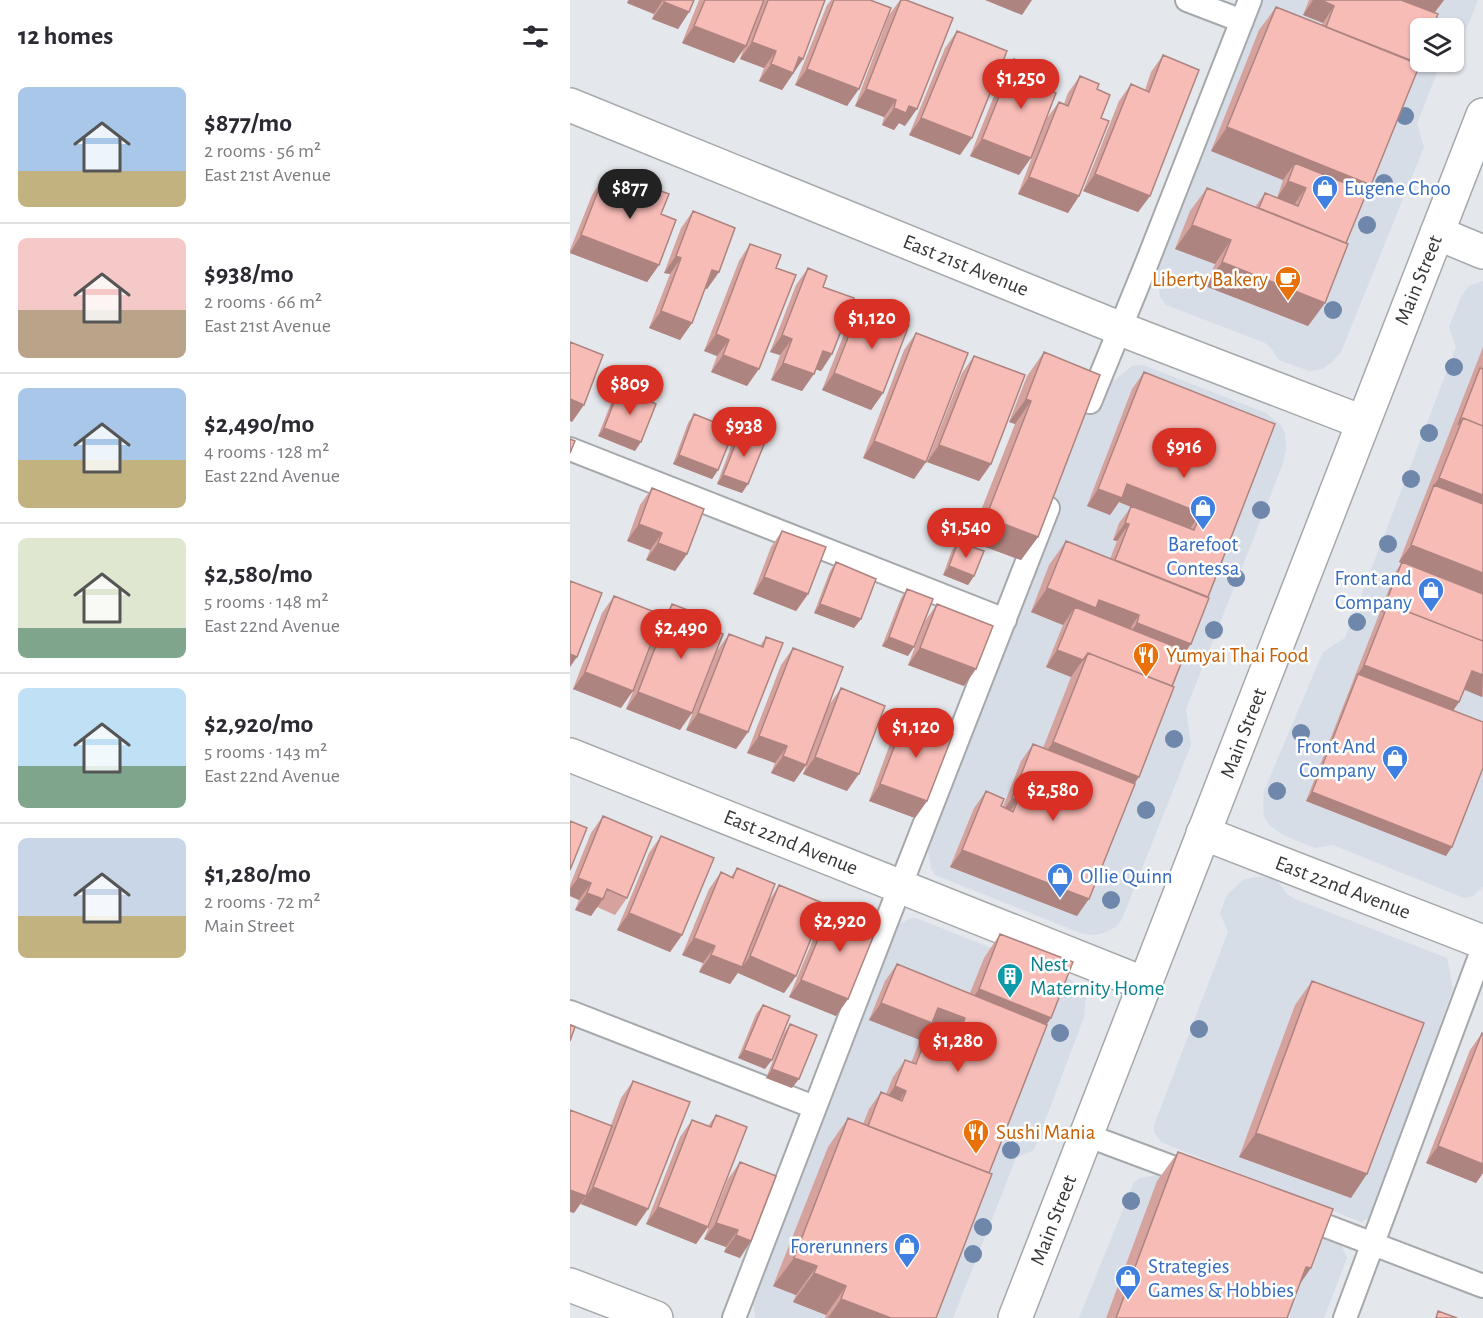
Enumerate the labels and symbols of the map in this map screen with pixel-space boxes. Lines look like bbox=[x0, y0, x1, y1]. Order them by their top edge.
pin: $1,250 bbox=[972, 59, 1070, 110]
pin: $877 bbox=[594, 169, 666, 220]
shop icon: Eugene Choo bbox=[1310, 173, 1340, 211]
place label: Eugene Choo bbox=[1344, 178, 1451, 199]
street label: East 21st Avenue bbox=[900, 231, 1032, 300]
street label: Main Street bbox=[1391, 232, 1446, 328]
cafe icon: Liberty Bakery bbox=[1273, 264, 1303, 302]
place label: Liberty Bakery bbox=[1152, 269, 1268, 290]
pin: $1,120 bbox=[823, 299, 921, 350]
pin: $809 bbox=[594, 365, 666, 416]
pin: $938 bbox=[708, 407, 780, 458]
pin: $916 bbox=[1148, 428, 1220, 479]
shop icon: Barefoot Contessa bbox=[1188, 493, 1218, 531]
pin: $1,540 bbox=[917, 508, 1015, 559]
place label: Barefoot Contessa bbox=[1167, 534, 1240, 579]
place label: Front and Company bbox=[1335, 568, 1412, 613]
shop icon: Front and Company bbox=[1416, 575, 1446, 613]
pin: $2,490 bbox=[632, 609, 730, 660]
restaurant icon: Yumyai Thai Food bbox=[1131, 640, 1161, 678]
place label: Yumyai Thai Food bbox=[1166, 645, 1309, 666]
street label: Main Street bbox=[1217, 685, 1270, 781]
pin: $1,120 bbox=[867, 708, 965, 759]
place label: Front And Company bbox=[1296, 736, 1376, 781]
shop icon: Front And Company bbox=[1380, 743, 1410, 781]
pin: $2,580 bbox=[1004, 771, 1102, 822]
street label: East 22nd Avenue bbox=[721, 806, 861, 879]
street label: East 22nd Avenue bbox=[1272, 852, 1413, 923]
shop icon: Ollie Quinn bbox=[1045, 861, 1075, 899]
place label: Ollie Quinn bbox=[1080, 866, 1173, 887]
pin: $2,920 bbox=[791, 902, 889, 953]
place label: Nest Maternity Home bbox=[1030, 954, 1165, 999]
building icon: Nest Maternity Home bbox=[995, 961, 1025, 999]
pin: $1,280 bbox=[909, 1022, 1007, 1073]
restaurant icon: Sushi Mania bbox=[961, 1117, 991, 1155]
place label: Sushi Mania bbox=[996, 1122, 1096, 1143]
street label: Main Street bbox=[1027, 1172, 1080, 1268]
shop icon: Forerunners bbox=[892, 1231, 922, 1269]
place label: Forerunners bbox=[790, 1236, 888, 1257]
place label: Strategies Games & Hobbies bbox=[1148, 1256, 1294, 1301]
shop icon: Strategies Games & Hobbies bbox=[1113, 1263, 1143, 1301]

